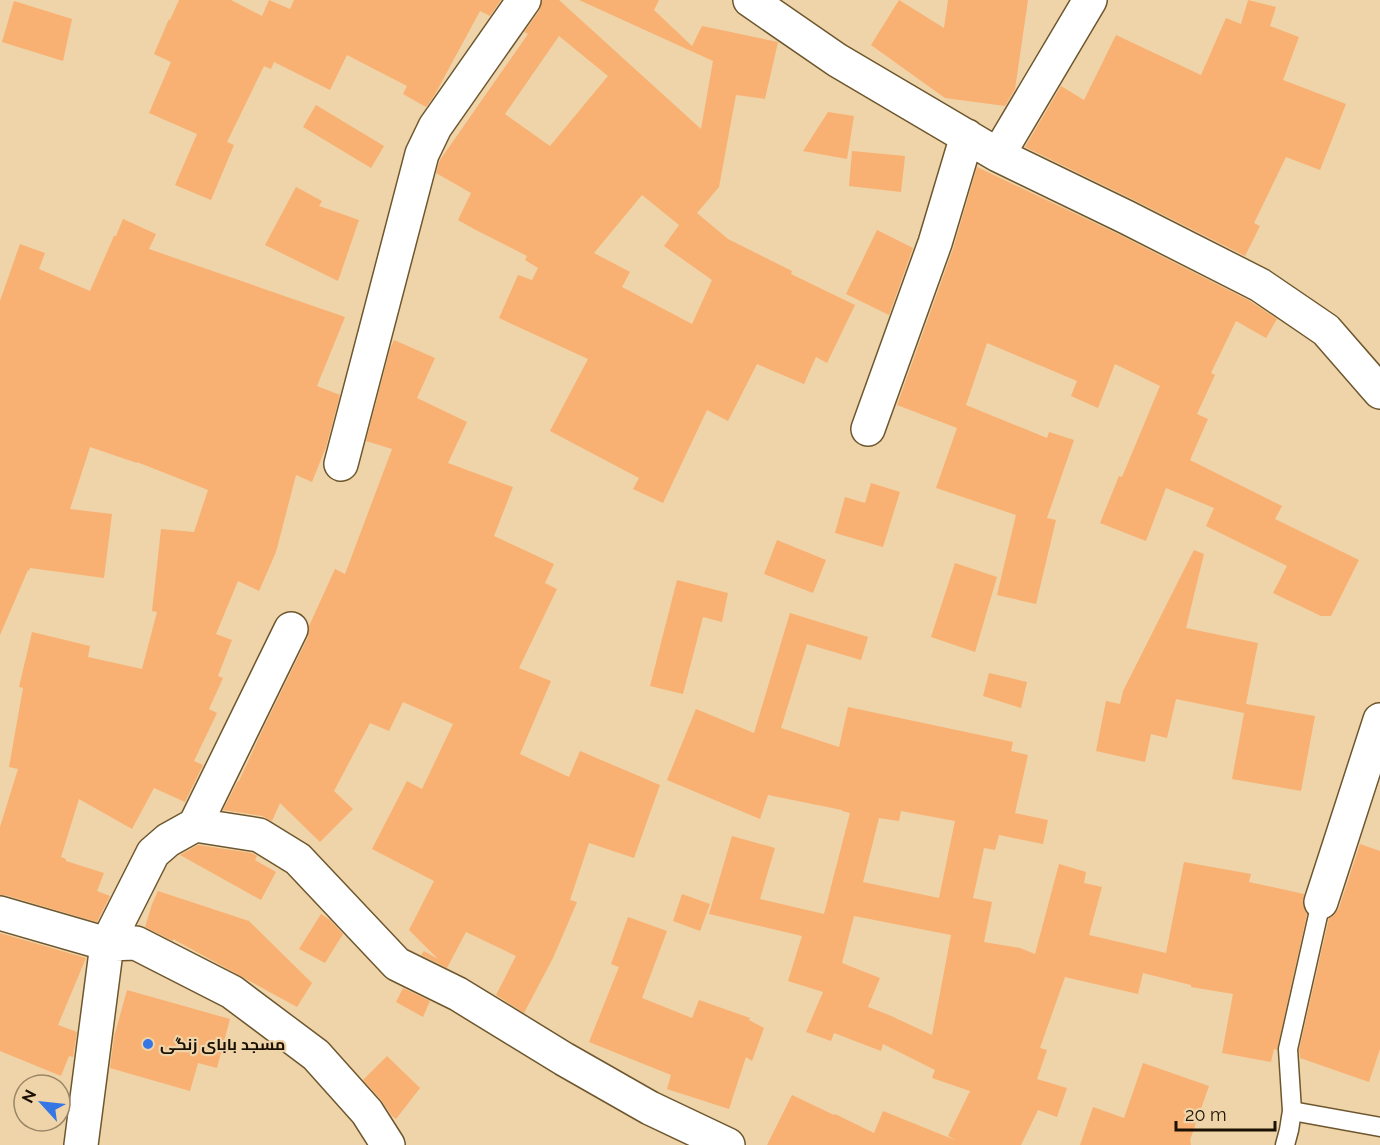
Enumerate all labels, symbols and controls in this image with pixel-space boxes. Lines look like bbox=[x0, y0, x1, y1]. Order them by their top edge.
place label: مسجد بابای زنگی bbox=[160, 1035, 285, 1054]
marker: مسجد بابای زنگی bbox=[141, 1037, 155, 1051]
north arrow bbox=[12, 1073, 72, 1133]
text: N bbox=[18, 1087, 40, 1106]
scale bar bbox=[1176, 1094, 1275, 1132]
text: 20 m bbox=[1185, 1104, 1227, 1125]

